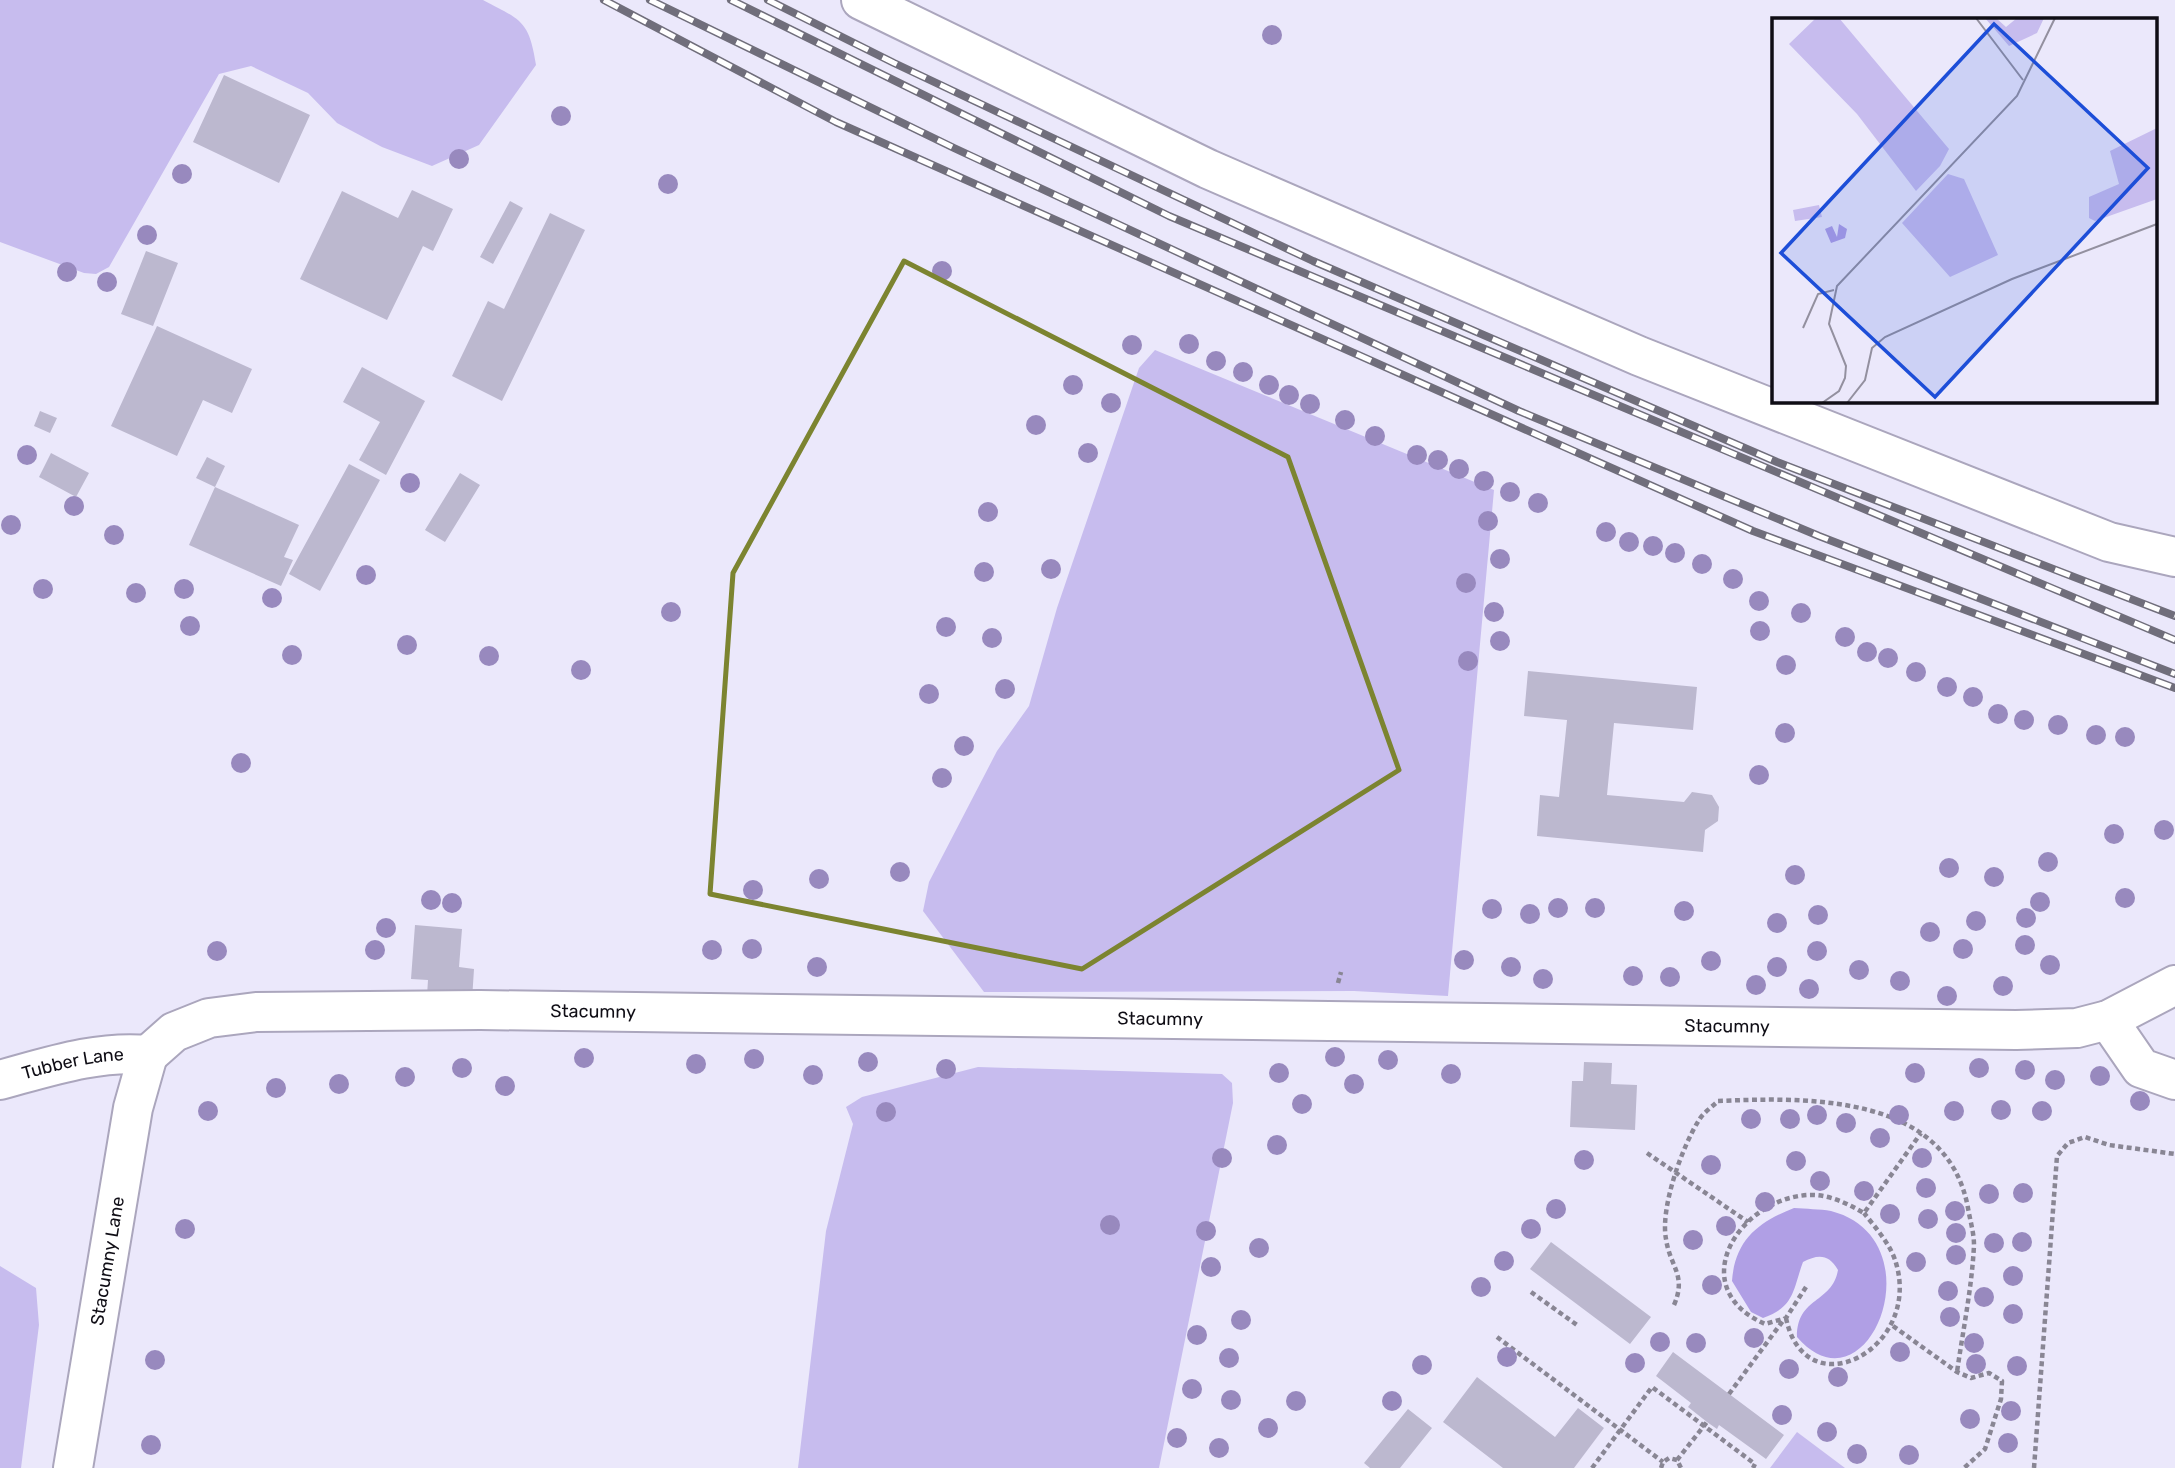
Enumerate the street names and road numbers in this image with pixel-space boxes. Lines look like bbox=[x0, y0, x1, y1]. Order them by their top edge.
street label: Stacumny bbox=[550, 1000, 636, 1023]
street label: Stacumny bbox=[1117, 1007, 1203, 1030]
street label: Stacumny bbox=[1684, 1015, 1770, 1038]
street label: Tubber Lane bbox=[19, 1043, 124, 1084]
street label: Stacumny Lane bbox=[86, 1195, 129, 1327]

